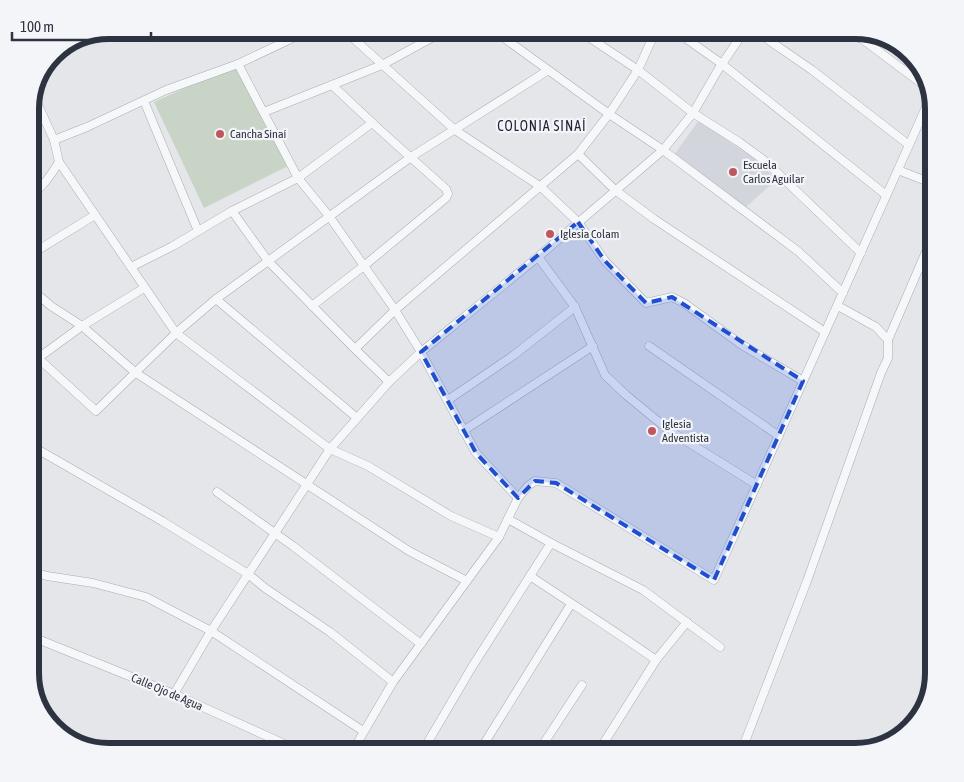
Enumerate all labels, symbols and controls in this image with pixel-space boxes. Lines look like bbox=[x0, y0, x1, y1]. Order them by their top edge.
scale bar bbox=[12, 10, 151, 42]
text: 100 m bbox=[20, 18, 54, 35]
district label: COLONIA SINAÍ bbox=[497, 118, 587, 134]
place label: Cancha Sinaí bbox=[230, 127, 286, 141]
marker: Cancha Sinaí bbox=[214, 128, 226, 140]
place label: Escuela Carlos Aguilar bbox=[743, 158, 804, 186]
marker: Escuela Carlos Aguilar bbox=[727, 166, 739, 178]
place label: Iglesia Colam bbox=[560, 227, 619, 241]
marker: Iglesia Colam bbox=[544, 228, 556, 240]
place label: Iglesia Adventista bbox=[662, 417, 709, 445]
marker: Iglesia Adventista bbox=[646, 425, 658, 437]
street label: Calle Ojo de Agua bbox=[129, 671, 205, 713]

